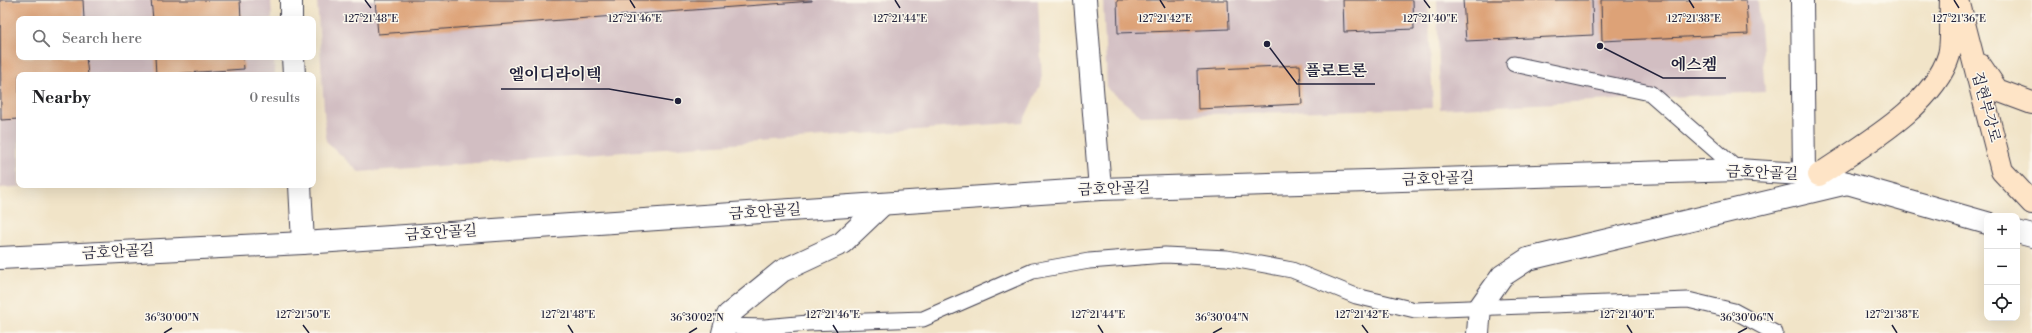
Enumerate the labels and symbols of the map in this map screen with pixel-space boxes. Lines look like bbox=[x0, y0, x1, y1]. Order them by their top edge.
text: 127°21'48"E bbox=[344, 13, 398, 25]
text: 127°21'46"E bbox=[608, 13, 662, 25]
text: 127°21'44"E bbox=[873, 13, 927, 25]
text: 127°21'42"E bbox=[1138, 13, 1192, 25]
text: 127°21'40"E bbox=[1403, 13, 1457, 25]
text: 127°21'38"E bbox=[1667, 13, 1721, 25]
text: 127°21'36"E bbox=[1932, 13, 1986, 25]
callout: 에스켐 bbox=[1663, 50, 1726, 78]
text: 에스켐 bbox=[1671, 55, 1717, 75]
callout: 플로트론 bbox=[1297, 56, 1375, 84]
callout: 엘이디라이텍 bbox=[501, 61, 609, 89]
text: 플로트론 bbox=[1305, 61, 1367, 81]
text: 엘이디라이텍 bbox=[509, 65, 601, 85]
street label: 집현부강로 bbox=[1967, 70, 2005, 145]
street label: 금호안골길 bbox=[1725, 162, 1799, 184]
street label: 금호안골길 bbox=[1401, 168, 1475, 190]
street label: 금호안골길 bbox=[1077, 178, 1151, 200]
street label: 금호안골길 bbox=[728, 200, 802, 224]
street label: 금호안골길 bbox=[404, 221, 478, 245]
street label: 금호안골길 bbox=[81, 241, 155, 263]
text: 127°21'50"E bbox=[276, 309, 330, 321]
text: 127°21'48"E bbox=[541, 309, 595, 321]
text: 127°21'46"E bbox=[806, 309, 860, 321]
text: 127°21'44"E bbox=[1071, 309, 1125, 321]
text: 127°21'42"E bbox=[1335, 309, 1389, 321]
text: 127°21'40"E bbox=[1600, 309, 1654, 321]
text: 127°21'38"E bbox=[1865, 309, 1919, 321]
text: 36°30'00"N bbox=[145, 312, 200, 324]
text: 36°30'02"N bbox=[670, 312, 724, 324]
text: 36°30'04"N bbox=[1195, 312, 1249, 324]
text: 36°30'06"N bbox=[1720, 312, 1774, 324]

